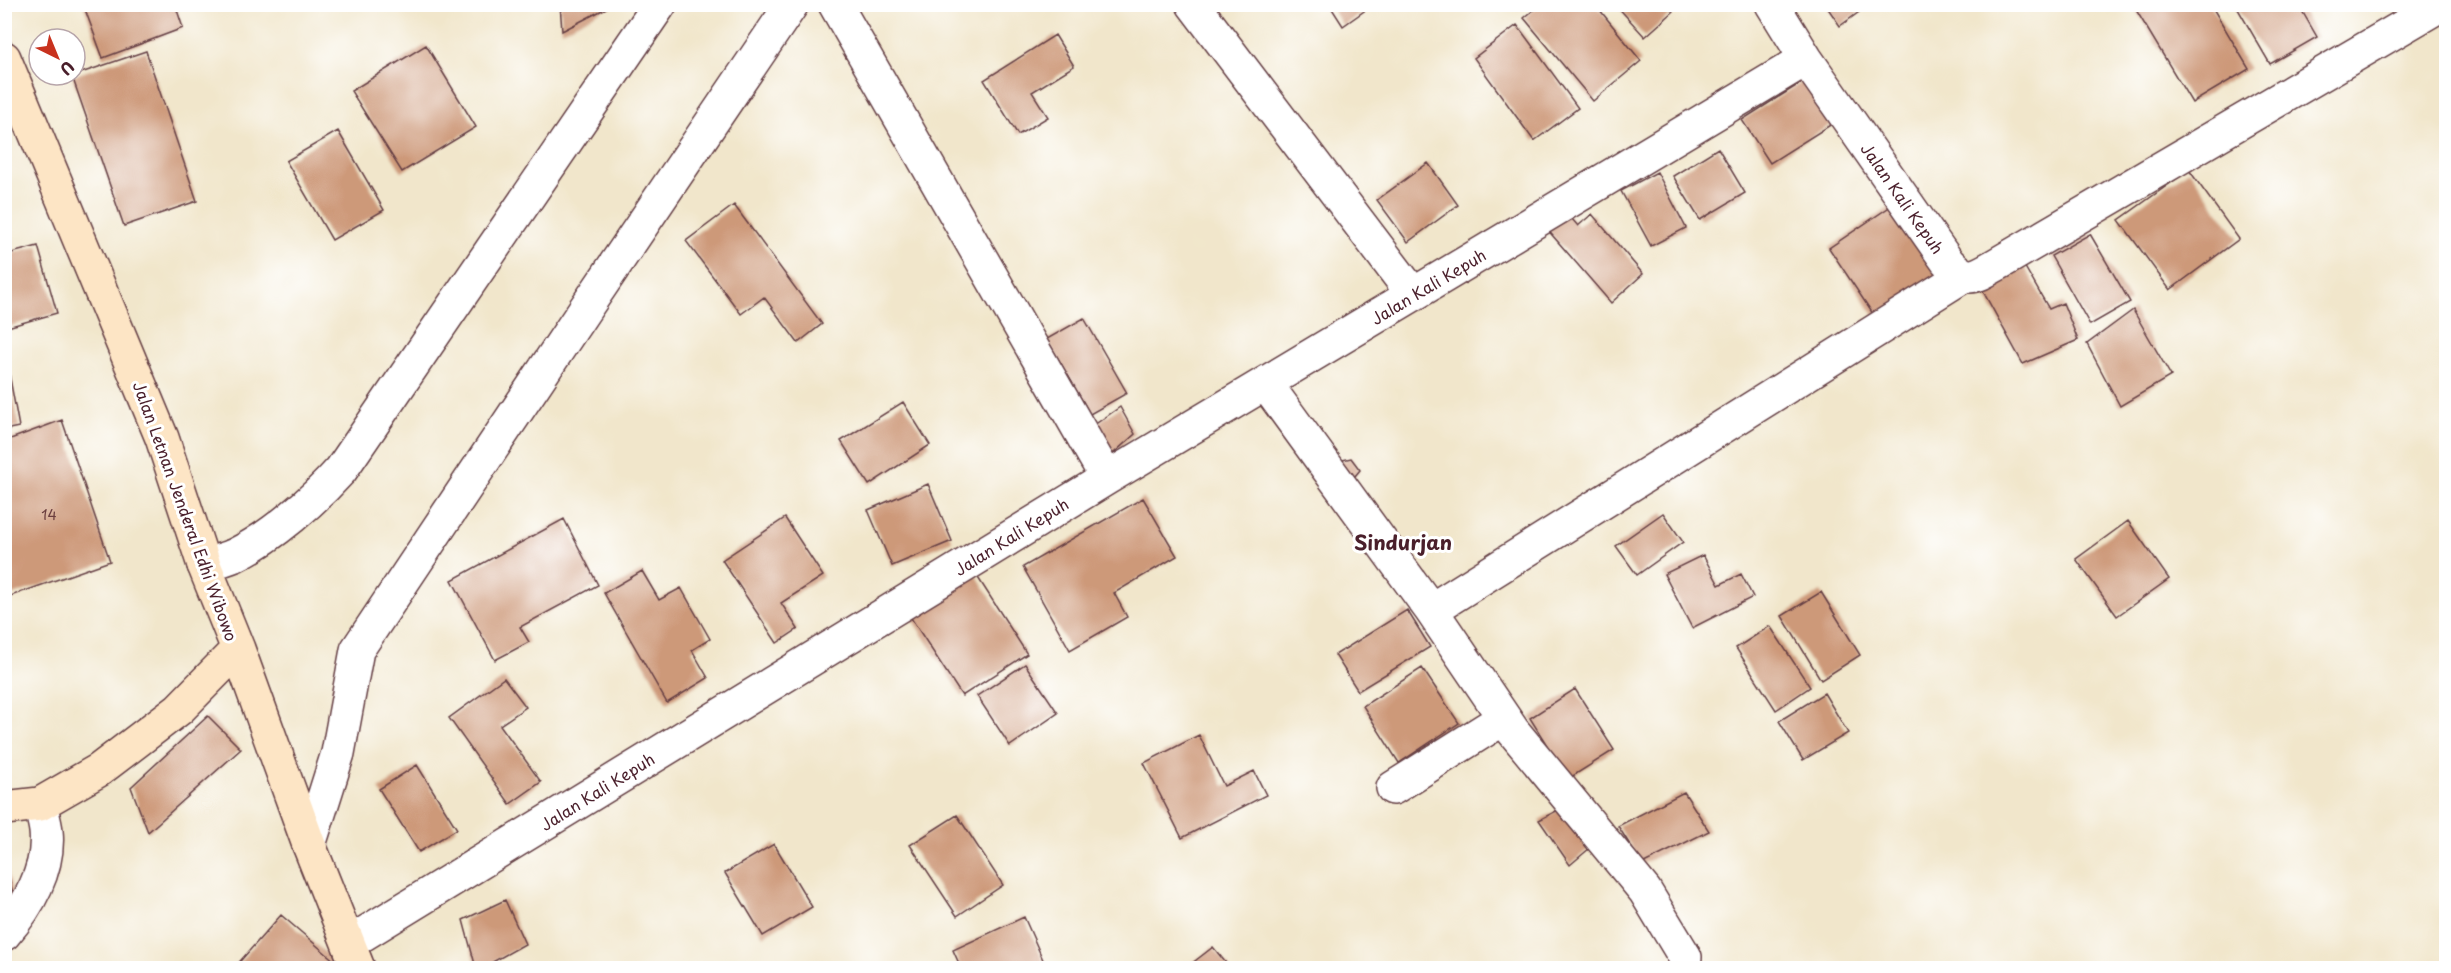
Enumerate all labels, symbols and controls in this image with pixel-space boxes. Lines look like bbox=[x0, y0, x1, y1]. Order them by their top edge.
north arrow bbox=[27, 27, 87, 87]
text: U bbox=[55, 56, 81, 82]
street label: Jalan Kali Kepuh bbox=[1856, 138, 1950, 258]
street label: Jalan Kali Kepuh bbox=[1366, 242, 1490, 330]
street label: Jalan Letnan Jenderal Edhi Wibowo bbox=[128, 378, 244, 644]
street label: Jalan Kali Kepuh bbox=[949, 491, 1073, 581]
house number: 14 bbox=[41, 504, 57, 525]
district label: Sindurjan bbox=[1354, 527, 1452, 557]
street label: Jalan Kali Kepuh bbox=[535, 746, 659, 836]

